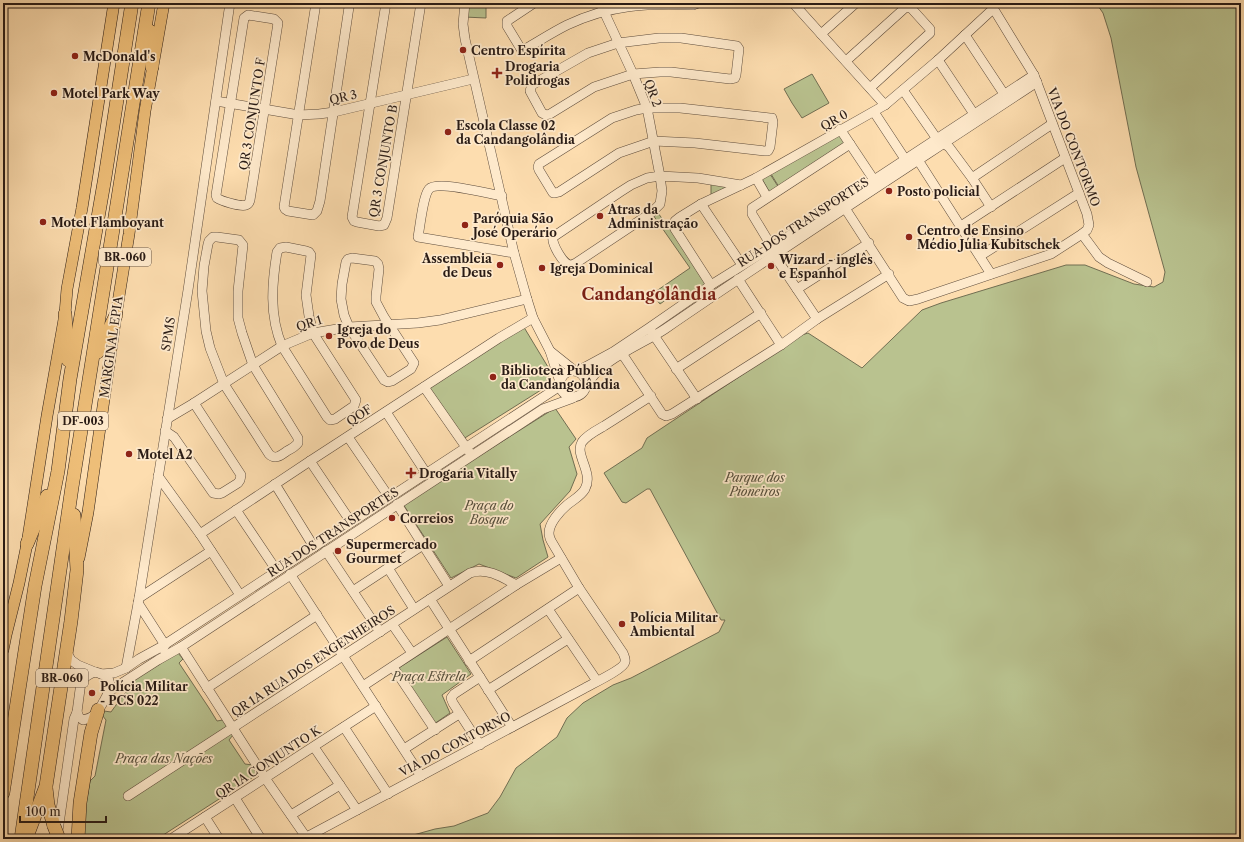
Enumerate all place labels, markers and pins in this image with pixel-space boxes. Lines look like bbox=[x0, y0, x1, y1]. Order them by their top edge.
place label: Centro Espírita bbox=[471, 43, 567, 58]
marker: Centro Espírita bbox=[458, 45, 468, 55]
place label: McDonald's bbox=[83, 49, 156, 64]
marker: McDonald's bbox=[70, 51, 80, 61]
place label: Drogaria Polidrogas bbox=[505, 59, 570, 88]
marker: Drogaria Polidrogas bbox=[492, 68, 502, 78]
place label: Motel Park Way bbox=[62, 86, 160, 101]
marker: Motel Park Way bbox=[49, 88, 59, 98]
place label: Escola Classe 02 da Candangolândia bbox=[456, 118, 576, 147]
marker: Escola Classe 02 da Candangolândia bbox=[443, 127, 453, 137]
place label: Posto policial bbox=[897, 184, 980, 199]
marker: Posto policial bbox=[884, 186, 894, 196]
place label: Atras da Administração bbox=[607, 202, 698, 231]
place label: Paróquia São José Operário bbox=[471, 211, 557, 240]
marker: Atras da Administração bbox=[595, 211, 605, 221]
place label: Motel Flamboyant bbox=[51, 215, 164, 230]
marker: Motel Flamboyant bbox=[38, 217, 48, 227]
marker: Paróquia São José Operário bbox=[460, 220, 470, 230]
place label: Centro de Ensino Médio Júlia Kubitschek bbox=[917, 223, 1061, 252]
marker: Centro de Ensino Médio Júlia Kubitschek bbox=[904, 232, 914, 242]
place label: Assembleia de Deus bbox=[421, 251, 493, 280]
place label: Wizard - inglês e Espanhol bbox=[778, 252, 873, 281]
marker: Assembleia de Deus bbox=[495, 260, 505, 270]
place label: Igreja Dominical bbox=[550, 261, 653, 276]
marker: Wizard - inglês e Espanhol bbox=[766, 261, 776, 271]
marker: Igreja Dominical bbox=[537, 263, 547, 273]
place label: Igreja do Povo de Deus bbox=[337, 322, 420, 351]
marker: Igreja do Povo de Deus bbox=[324, 331, 334, 341]
place label: Biblioteca Pública da Candangolândia bbox=[501, 363, 621, 392]
marker: Biblioteca Pública da Candangolândia bbox=[488, 372, 498, 382]
place label: Motel A2 bbox=[137, 447, 193, 462]
marker: Motel A2 bbox=[124, 449, 134, 459]
place label: Drogaria Vitally bbox=[419, 466, 518, 481]
marker: Drogaria Vitally bbox=[406, 468, 416, 478]
place label: Correios bbox=[400, 511, 454, 526]
marker: Correios bbox=[387, 513, 397, 523]
place label: Supermercado Gourmet bbox=[346, 537, 437, 566]
marker: Supermercado Gourmet bbox=[333, 546, 343, 556]
place label: Polícia Militar Ambiental bbox=[629, 610, 718, 639]
marker: Polícia Militar Ambiental bbox=[617, 619, 627, 629]
place label: Polícia Militar - PCS 022 bbox=[100, 679, 188, 708]
marker: Polícia Militar - PCS 022 bbox=[87, 688, 97, 698]

